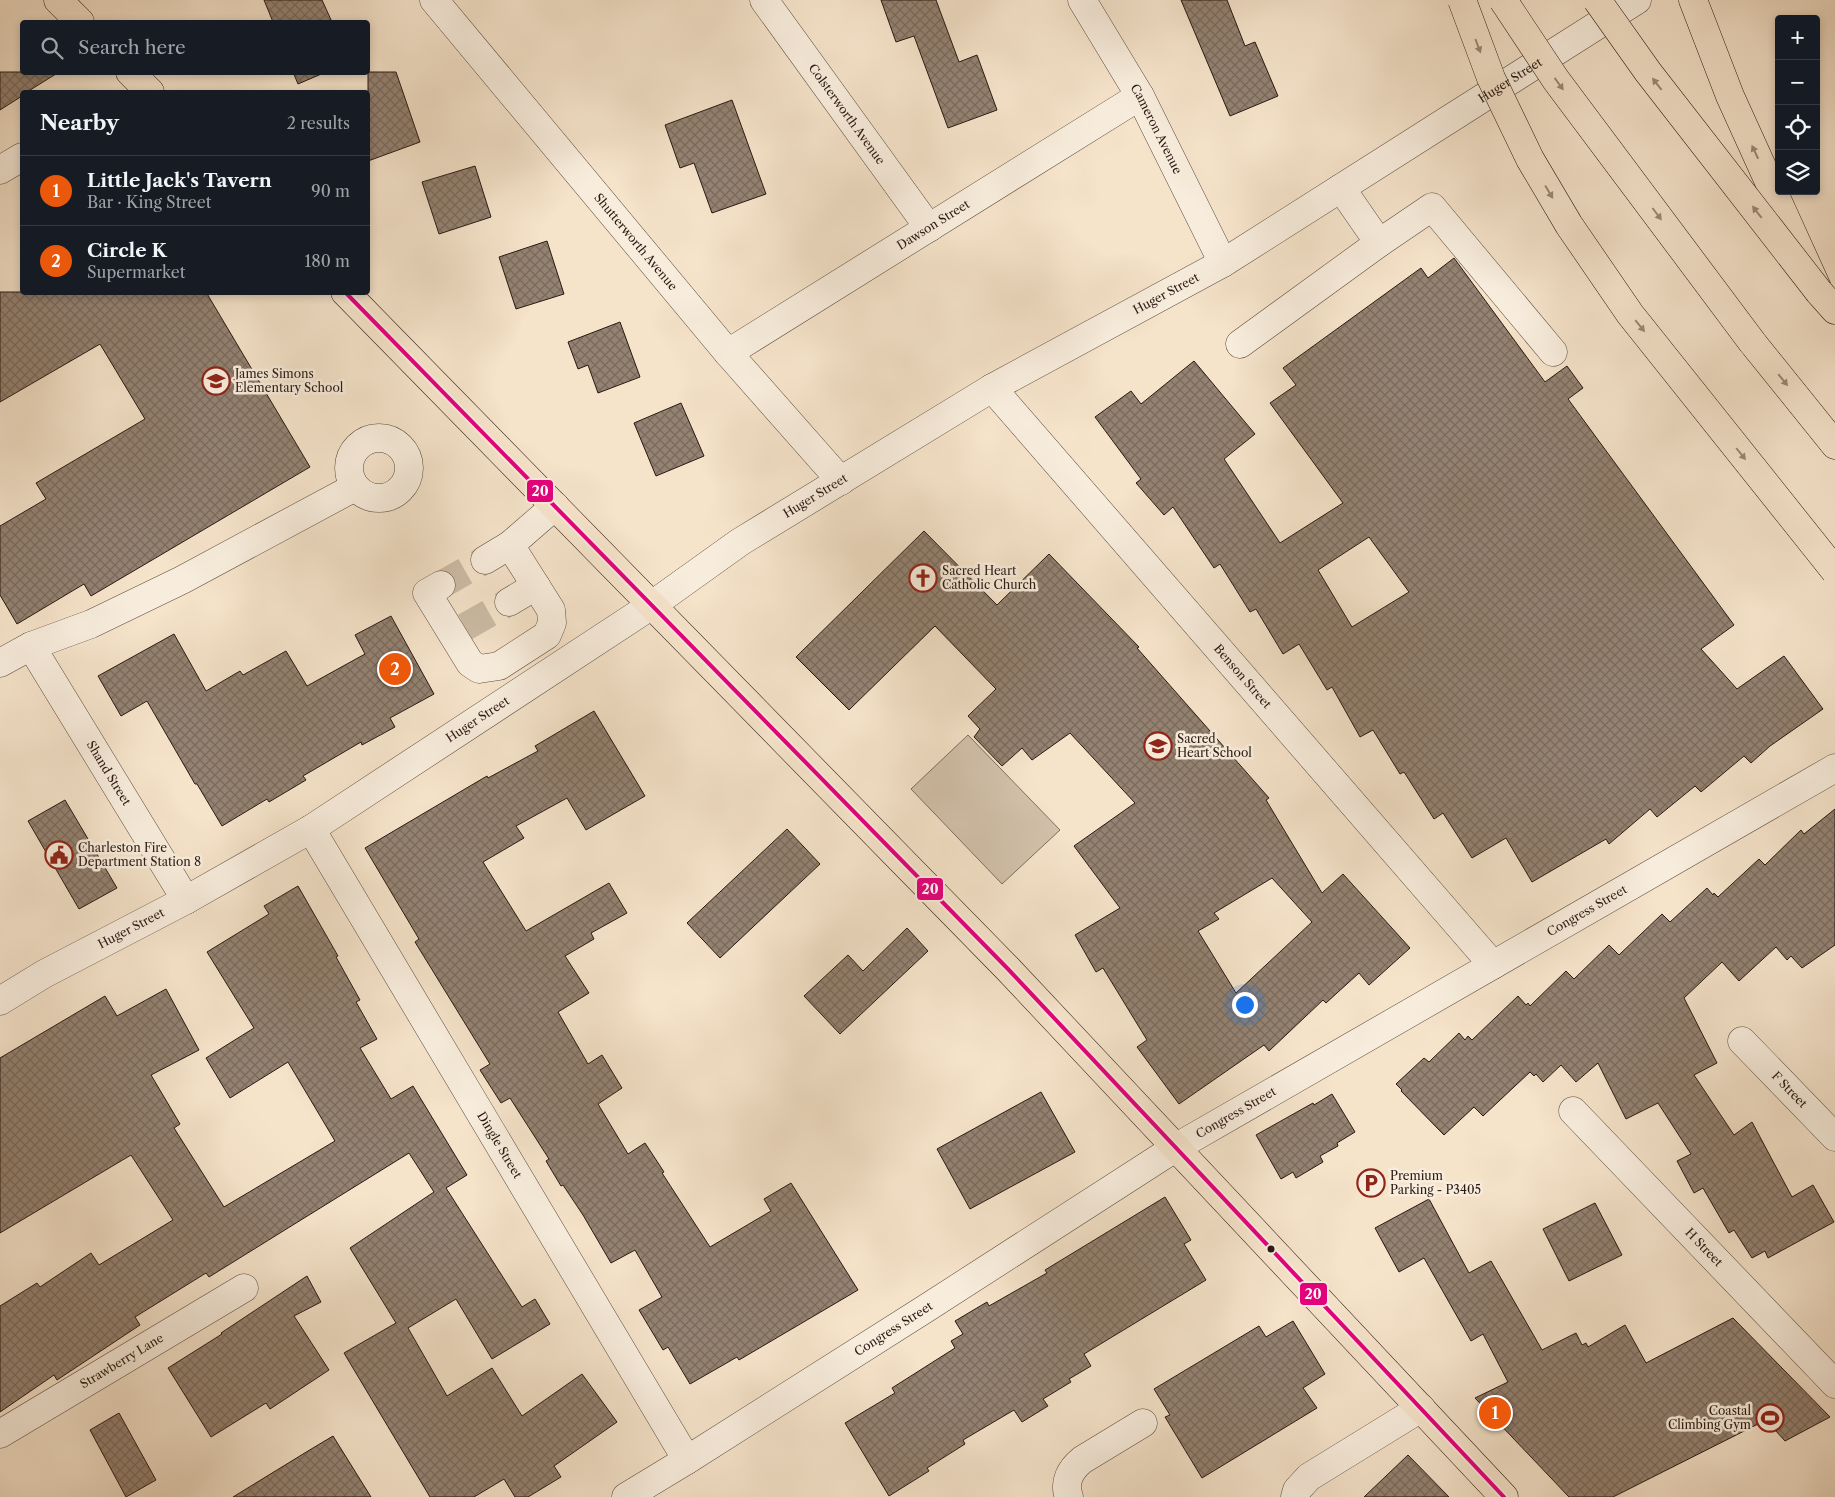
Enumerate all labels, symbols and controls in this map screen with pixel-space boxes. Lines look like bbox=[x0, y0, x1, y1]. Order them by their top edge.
map controls bbox=[1775, 15, 1820, 195]
button: + bbox=[1775, 15, 1820, 60]
search box bbox=[20, 20, 370, 75]
icon: search bbox=[38, 34, 66, 62]
text: Search here bbox=[78, 36, 186, 59]
one-way arrow bbox=[1475, 39, 1483, 53]
street label: Huger Street bbox=[1475, 54, 1545, 106]
button: − bbox=[1775, 60, 1820, 105]
street label: Colsterworth Avenue bbox=[806, 61, 889, 167]
one-way arrow bbox=[1554, 77, 1564, 91]
one-way arrow bbox=[1651, 78, 1662, 91]
street label: Cameron Avenue bbox=[1128, 81, 1186, 177]
button: locate bbox=[1775, 105, 1820, 150]
text: Nearby bbox=[40, 110, 119, 135]
text: 2 results bbox=[287, 113, 350, 133]
one-way arrow bbox=[1751, 145, 1759, 159]
button: layers bbox=[1775, 150, 1820, 195]
text: Little Jack's Tavern bbox=[87, 169, 272, 192]
text: 1 bbox=[52, 181, 60, 201]
text: 90 m bbox=[311, 181, 350, 201]
one-way arrow bbox=[1545, 185, 1554, 198]
street label: Shutterworth Avenue bbox=[591, 190, 681, 293]
text: Bar · King Street bbox=[87, 192, 211, 212]
street label: Dawson Street bbox=[894, 196, 973, 253]
one-way arrow bbox=[1751, 206, 1762, 219]
one-way arrow bbox=[1651, 207, 1662, 220]
text: Circle K bbox=[87, 239, 167, 262]
text: 2 bbox=[51, 251, 61, 271]
text: 180 m bbox=[304, 251, 350, 271]
text: Supermarket bbox=[87, 262, 185, 282]
street label: Huger Street bbox=[1130, 269, 1202, 317]
one-way arrow bbox=[1634, 320, 1645, 333]
school or university icon: James Simons Elementary School bbox=[201, 366, 231, 396]
place label: James Simons Elementary School bbox=[233, 366, 344, 395]
one-way arrow bbox=[1778, 374, 1789, 387]
one-way arrow bbox=[1736, 447, 1746, 460]
street label: Huger Street bbox=[780, 470, 851, 521]
line badge: 20 bbox=[526, 479, 554, 503]
text: 20 bbox=[531, 482, 549, 500]
church icon: Sacred Heart Catholic Church bbox=[908, 563, 938, 593]
place label: Sacred Heart Catholic Church bbox=[942, 563, 1037, 592]
street label: Benson Street bbox=[1211, 641, 1275, 712]
pin: 2 bbox=[379, 650, 411, 688]
street label: Huger Street bbox=[443, 692, 513, 745]
school or university icon: Sacred Heart School bbox=[1143, 731, 1173, 761]
place label: Sacred Heart School bbox=[1177, 731, 1252, 760]
street label: Shand Street bbox=[84, 738, 135, 809]
public building icon: Charleston Fire Department Station 8 bbox=[44, 840, 74, 870]
place label: Charleston Fire Department Station 8 bbox=[78, 840, 201, 869]
line badge: 20 bbox=[916, 877, 944, 901]
text: 20 bbox=[921, 880, 939, 898]
street label: Congress Street bbox=[1544, 881, 1630, 939]
street label: Huger Street bbox=[95, 904, 167, 952]
your location bbox=[1232, 992, 1258, 1018]
street label: F Street bbox=[1769, 1068, 1811, 1111]
street label: Congress Street bbox=[1193, 1083, 1279, 1141]
street label: Dingle Street bbox=[474, 1109, 526, 1182]
parking icon: Premium Parking - P3405 bbox=[1356, 1168, 1386, 1198]
place label: Premium Parking - P3405 bbox=[1390, 1168, 1481, 1197]
street label: H Street bbox=[1682, 1225, 1727, 1270]
unlabelled marker bbox=[1266, 1244, 1276, 1254]
line badge: 20 bbox=[1299, 1282, 1328, 1306]
text: 20 bbox=[1304, 1285, 1322, 1303]
street label: Congress Street bbox=[851, 1298, 936, 1359]
street label: Strawberry Lane bbox=[77, 1330, 166, 1391]
pin: 1 bbox=[1479, 1394, 1511, 1432]
place label: Coastal Climbing Gym bbox=[1668, 1403, 1751, 1432]
sports icon: Coastal Climbing Gym bbox=[1755, 1403, 1785, 1433]

